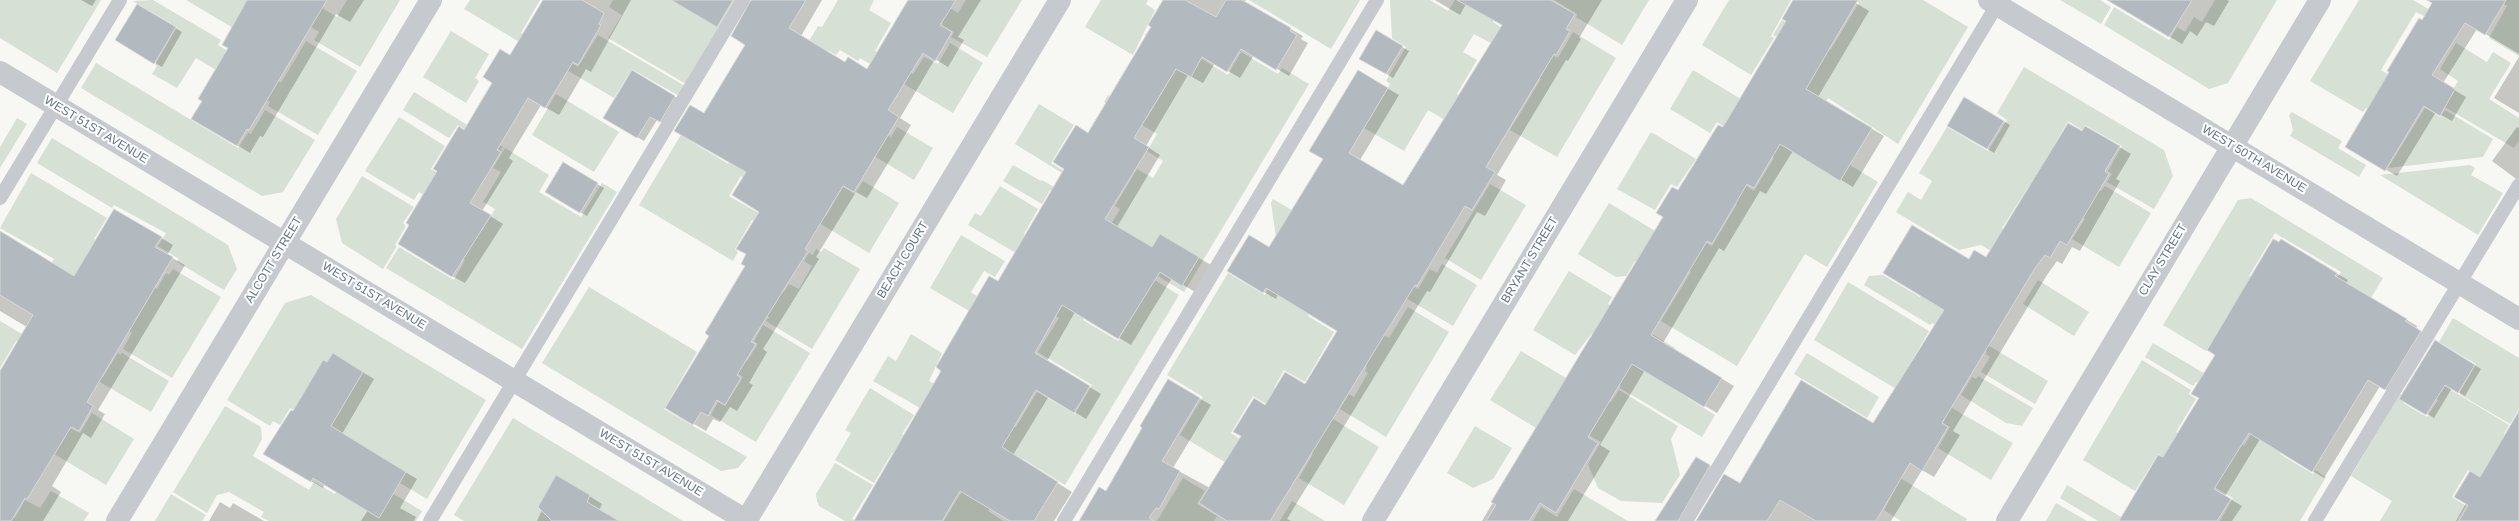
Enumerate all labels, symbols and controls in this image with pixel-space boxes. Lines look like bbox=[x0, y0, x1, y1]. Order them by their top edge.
street label: WEST 51ST AVENUE bbox=[42, 93, 150, 167]
street label: WEST 50TH AVENUE bbox=[2199, 122, 2309, 196]
street label: ALCOTT STREET bbox=[243, 214, 305, 306]
street label: BRYANT STREET bbox=[1499, 214, 1561, 306]
street label: BEACH COURT bbox=[874, 219, 932, 301]
street label: CLAY STREET bbox=[2136, 222, 2190, 298]
street label: WEST 51ST AVENUE bbox=[320, 259, 428, 333]
street label: WEST 51ST AVENUE bbox=[597, 426, 705, 500]

